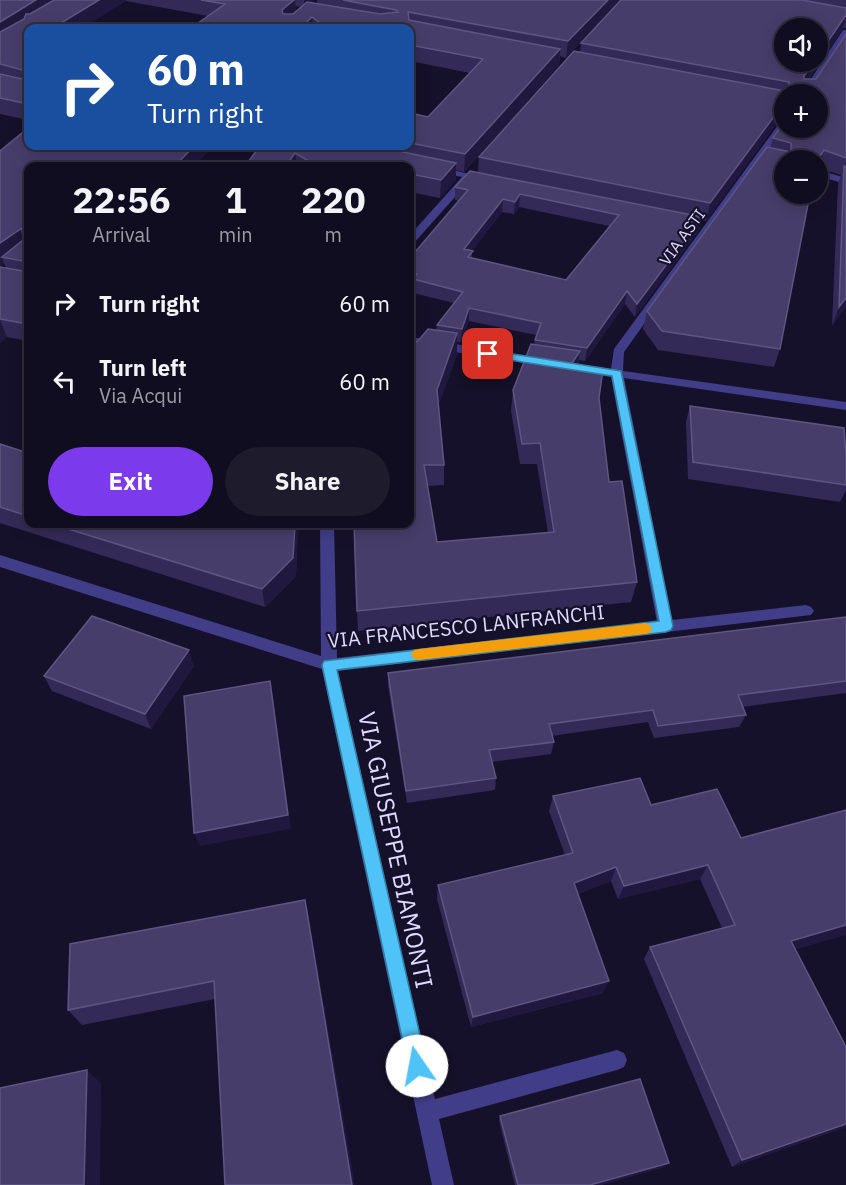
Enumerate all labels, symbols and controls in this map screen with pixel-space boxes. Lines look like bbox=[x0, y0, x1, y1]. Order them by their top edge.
map controls bbox=[774, 18, 828, 204]
button: sound bbox=[774, 18, 828, 72]
text: 60 m bbox=[147, 42, 245, 97]
icon: right bbox=[48, 48, 126, 126]
button: + bbox=[774, 84, 828, 138]
text: Turn right bbox=[147, 95, 264, 130]
button: − bbox=[774, 150, 828, 204]
text: 22:56 bbox=[72, 176, 171, 223]
text: 1 bbox=[225, 176, 247, 223]
text: 220 bbox=[301, 176, 366, 223]
street label: VIA ASTI bbox=[655, 205, 709, 269]
text: Arrival bbox=[92, 221, 151, 248]
text: min bbox=[219, 221, 253, 248]
text: m bbox=[325, 221, 342, 248]
icon: right bbox=[48, 287, 81, 320]
text: Turn right bbox=[99, 289, 200, 318]
text: 60 m bbox=[339, 289, 390, 318]
pin bbox=[462, 328, 513, 379]
icon: arrive bbox=[471, 337, 504, 370]
text: Turn left bbox=[99, 353, 187, 382]
icon: left bbox=[48, 365, 81, 398]
text: 60 m bbox=[339, 367, 390, 396]
text: Via Acqui bbox=[99, 382, 182, 409]
button: Exit bbox=[48, 447, 213, 516]
button: Share bbox=[225, 447, 390, 516]
street label: VIA FRANCESCO LANFRANCHI bbox=[326, 598, 606, 654]
street label: VIA GIUSEPPE BIAMONTI bbox=[351, 709, 441, 991]
position arrow bbox=[385, 1034, 449, 1098]

